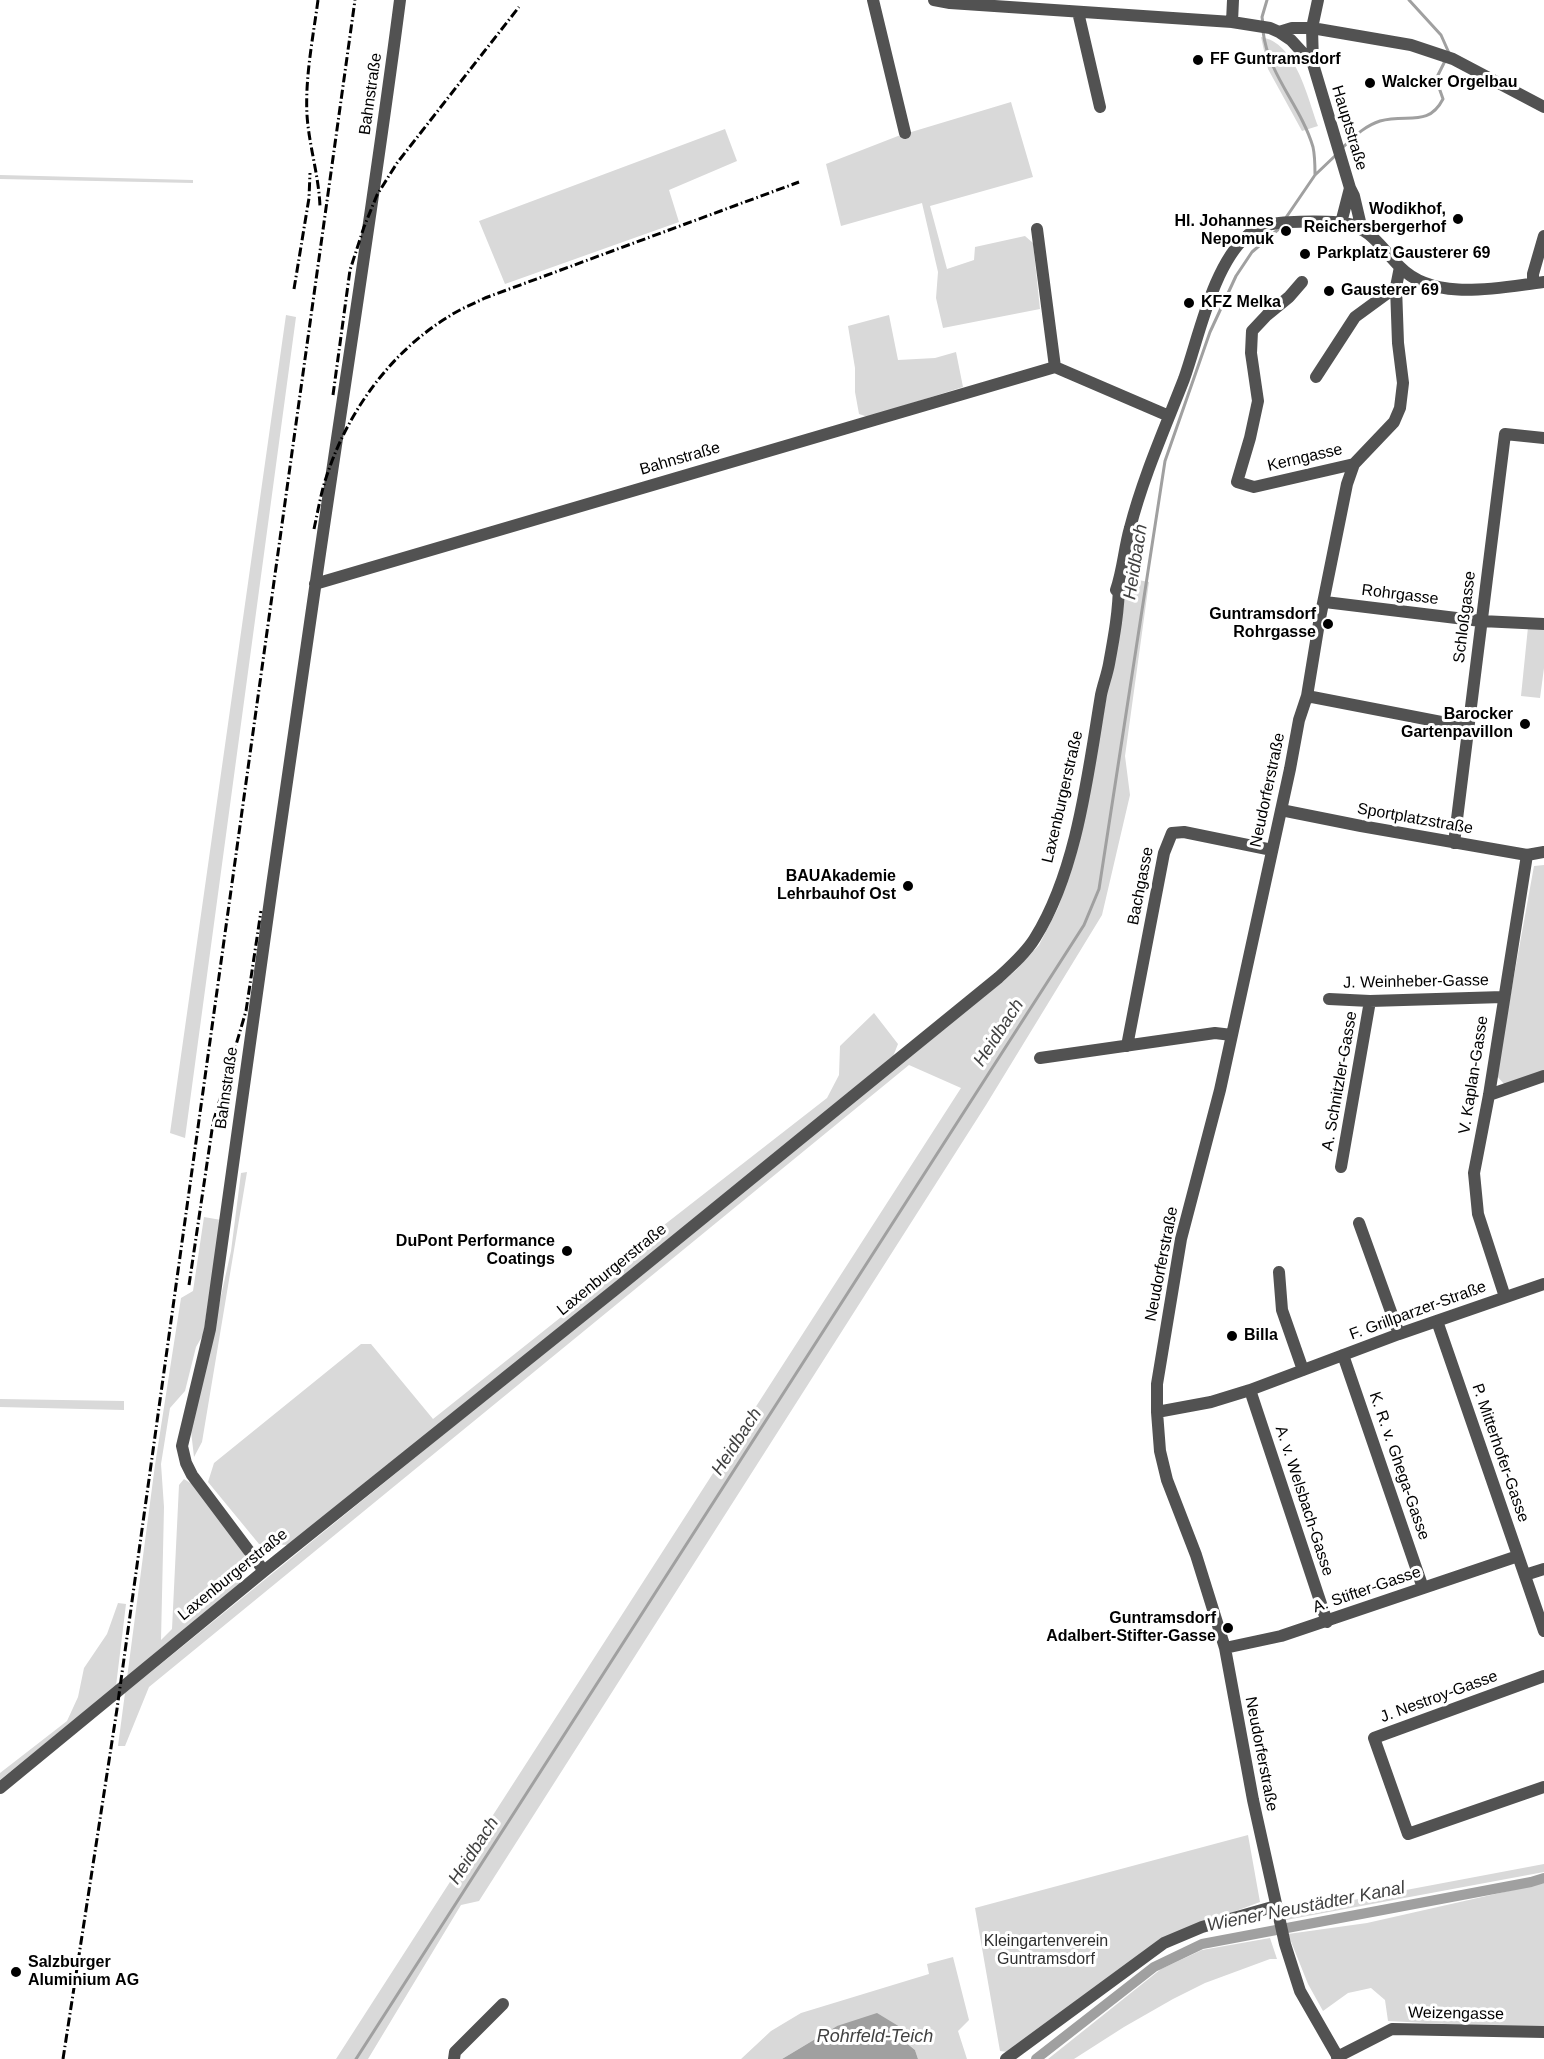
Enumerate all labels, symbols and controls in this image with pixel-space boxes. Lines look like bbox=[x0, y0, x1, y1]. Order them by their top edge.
place label: FF Guntramsdorf bbox=[1210, 50, 1341, 70]
street label: Bahnstraße bbox=[356, 52, 386, 136]
marker: FF Guntramsdorf bbox=[1191, 53, 1205, 67]
place label: Walcker Orgelbau bbox=[1382, 73, 1517, 93]
marker: Walcker Orgelbau bbox=[1363, 76, 1377, 90]
street label: Hauptstraße bbox=[1327, 83, 1371, 173]
place label: Wodikhof, Reichersbergerhof bbox=[1304, 200, 1446, 238]
place label: Hl. Johannes Nepomuk bbox=[1174, 212, 1274, 250]
marker: Wodikhof, Reichersbergerhof bbox=[1451, 212, 1465, 226]
marker: Hl. Johannes Nepomuk bbox=[1279, 224, 1293, 238]
place label: Parkplatz Gausterer 69 bbox=[1317, 244, 1490, 264]
marker: Parkplatz Gausterer 69 bbox=[1298, 247, 1312, 261]
place label: Gausterer 69 bbox=[1341, 281, 1439, 301]
marker: Gausterer 69 bbox=[1322, 284, 1336, 298]
place label: KFZ Melka bbox=[1201, 293, 1281, 313]
marker: KFZ Melka bbox=[1182, 296, 1196, 310]
street label: Bahnstraße bbox=[638, 438, 722, 480]
street label: Kerngasse bbox=[1266, 440, 1344, 476]
water label: Heidbach bbox=[1119, 523, 1153, 601]
street label: Schloßgasse bbox=[1450, 570, 1480, 664]
street label: Rohrgasse bbox=[1360, 581, 1440, 609]
place label: Guntramsdorf Rohrgasse bbox=[1209, 605, 1316, 643]
marker: Guntramsdorf Rohrgasse bbox=[1321, 617, 1335, 631]
place label: Barocker Gartenpavillon bbox=[1401, 705, 1513, 743]
marker: Barocker Gartenpavillon bbox=[1518, 717, 1532, 731]
street label: Laxenburgerstraße bbox=[1038, 729, 1088, 865]
street label: Neudorferstraße bbox=[1246, 731, 1290, 849]
street label: Sportplatzstraße bbox=[1356, 799, 1474, 839]
street label: Bachgasse bbox=[1124, 845, 1158, 927]
place label: BAUAkademie Lehrbauhof Ost bbox=[777, 867, 896, 905]
marker: BAUAkademie Lehrbauhof Ost bbox=[901, 879, 915, 893]
street label: J. Weinheber-Gasse bbox=[1343, 971, 1489, 993]
water label: Heidbach bbox=[969, 995, 1029, 1071]
street label: A. Schnitzler-Gasse bbox=[1318, 1010, 1362, 1152]
street label: V. Kaplan-Gasse bbox=[1455, 1014, 1493, 1136]
street label: Bahnstraße bbox=[212, 1046, 242, 1130]
street label: Neudorferstraße bbox=[1141, 1205, 1183, 1323]
street label: Laxenburgerstraße bbox=[553, 1220, 671, 1320]
place label: DuPont Performance Coatings bbox=[396, 1232, 555, 1270]
marker: DuPont Performance Coatings bbox=[560, 1244, 574, 1258]
street label: F. Grillparzer-Straße bbox=[1347, 1277, 1489, 1345]
place label: Billa bbox=[1244, 1326, 1278, 1346]
marker: Billa bbox=[1225, 1329, 1239, 1343]
street label: P. Mitterhofer-Gasse bbox=[1467, 1381, 1533, 1525]
street label: K. R. v. Ghega-Gasse bbox=[1365, 1389, 1433, 1543]
water label: Heidbach bbox=[707, 1404, 767, 1480]
street label: A. v. Welsbach-Gasse bbox=[1271, 1423, 1337, 1579]
street label: Laxenburgerstraße bbox=[174, 1525, 292, 1625]
street label: A. Stifter-Gasse bbox=[1310, 1563, 1424, 1617]
place label: Guntramsdorf Adalbert-Stifter-Gasse bbox=[1046, 1609, 1216, 1647]
marker: Guntramsdorf Adalbert-Stifter-Gasse bbox=[1221, 1621, 1235, 1635]
street label: J. Nestroy-Gasse bbox=[1378, 1667, 1500, 1727]
street label: Neudorferstraße bbox=[1240, 1695, 1282, 1813]
water label: Heidbach bbox=[444, 1813, 504, 1889]
water label: Wiener Neustädter Kanal bbox=[1205, 1877, 1407, 1937]
park label: Kleingartenverein Guntramsdorf bbox=[984, 1932, 1108, 1970]
place label: Salzburger Aluminium AG bbox=[28, 1953, 139, 1991]
marker: Salzburger Aluminium AG bbox=[9, 1965, 23, 1979]
street label: Weizengasse bbox=[1408, 2004, 1504, 2024]
water label: Rohrfeld-Teich bbox=[817, 2026, 933, 2048]

